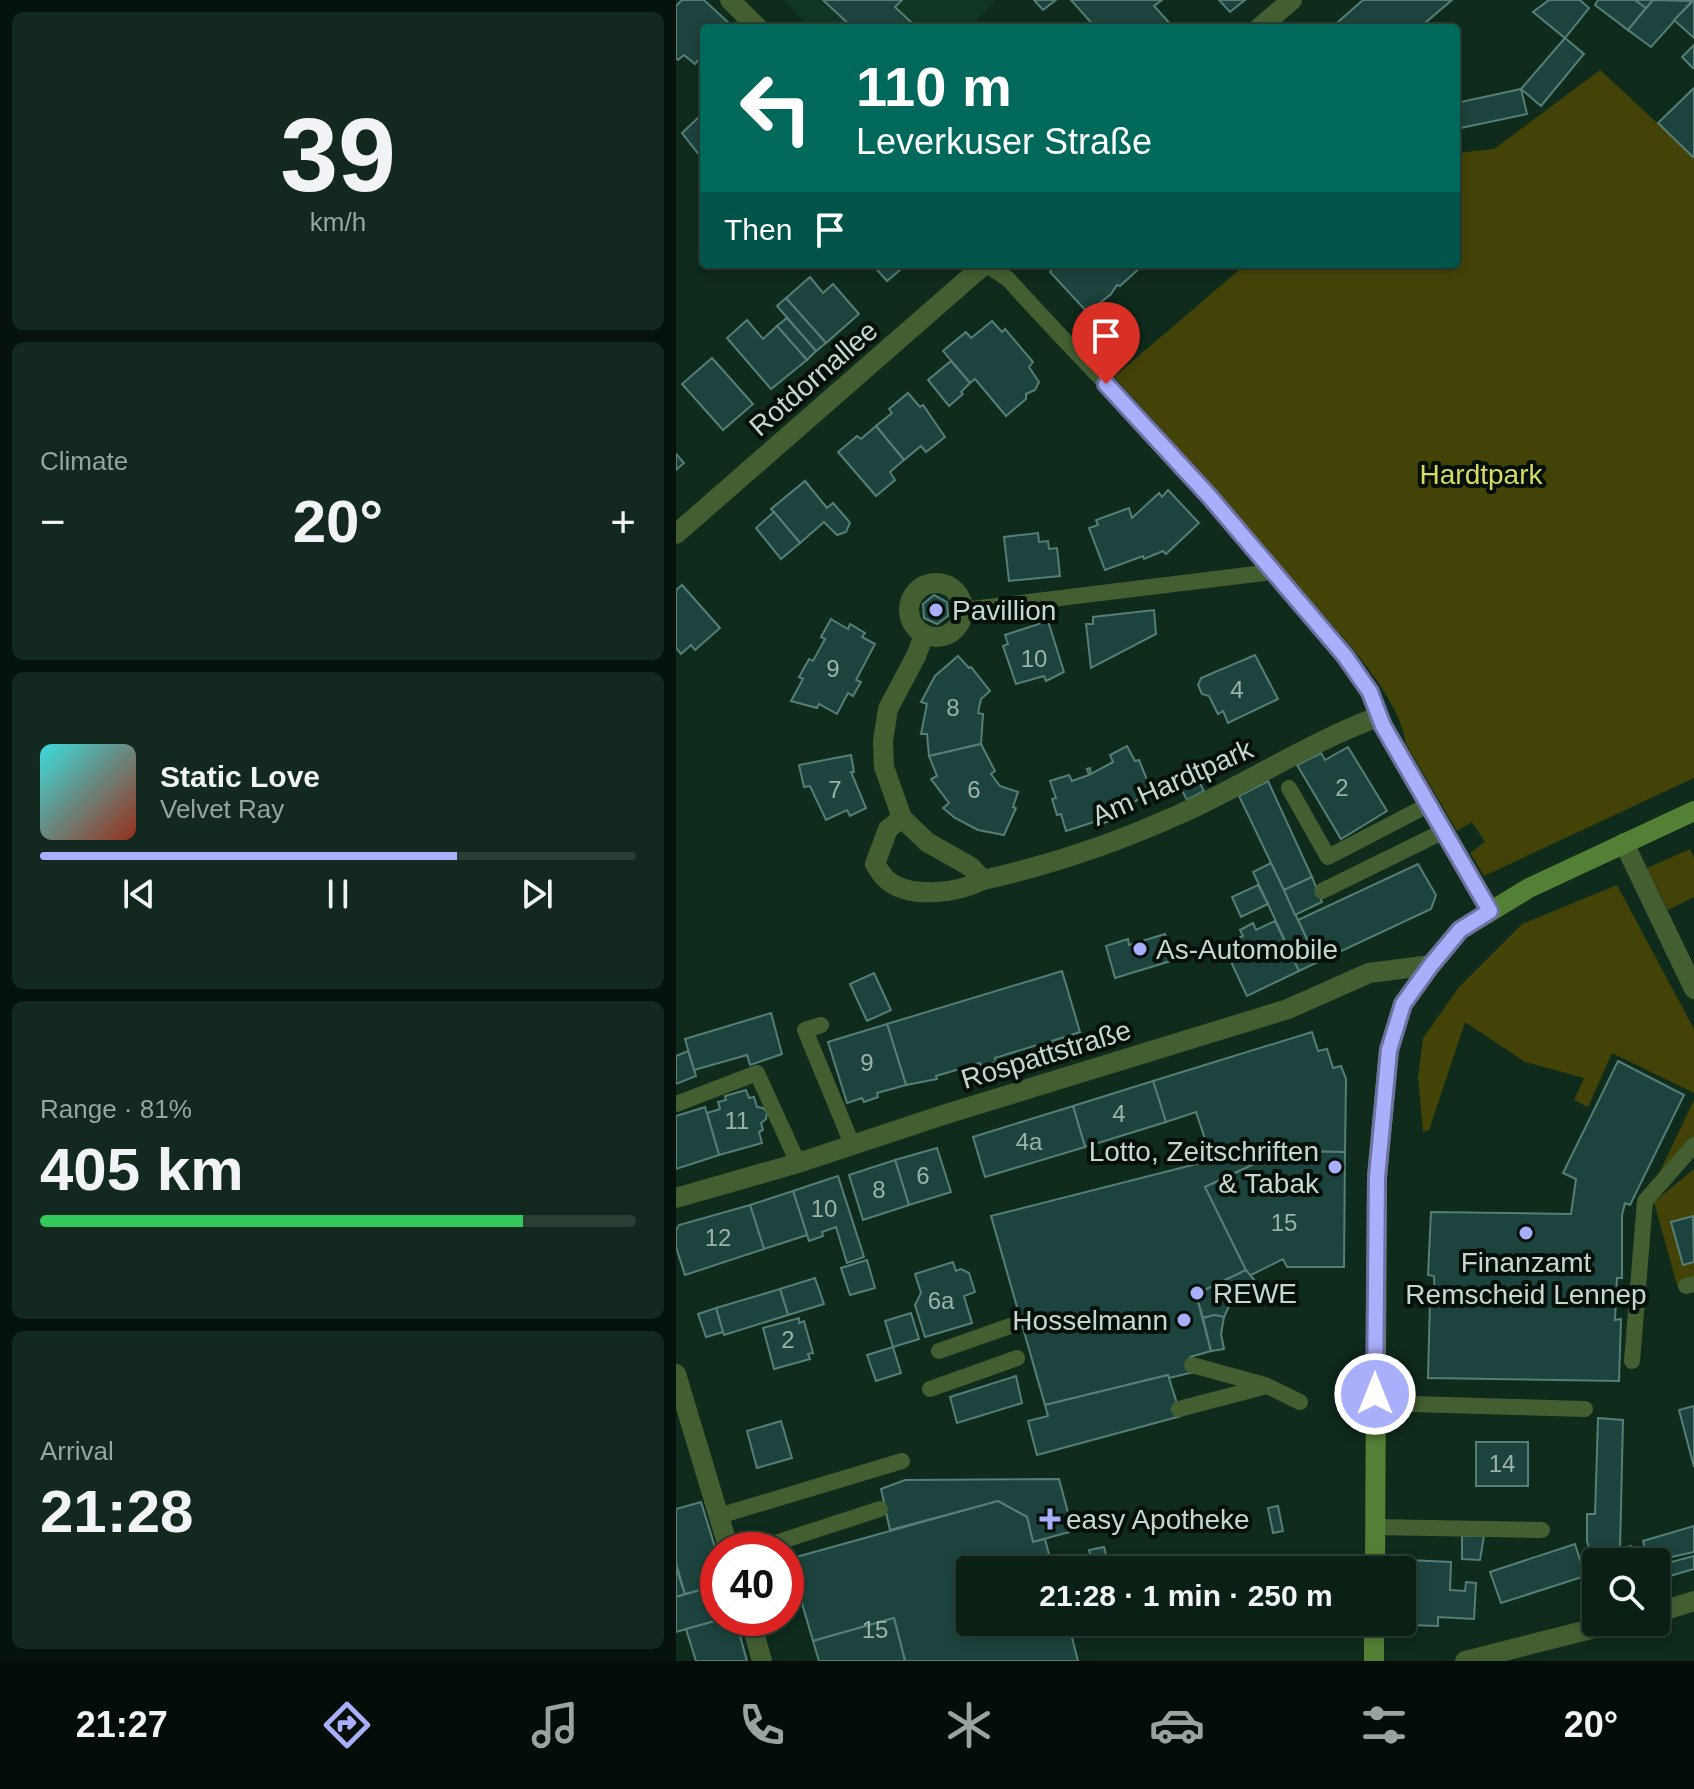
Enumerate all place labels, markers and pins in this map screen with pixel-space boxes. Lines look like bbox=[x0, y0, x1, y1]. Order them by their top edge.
pin bbox=[1072, 302, 1140, 384]
place label: Pavillion bbox=[952, 595, 1056, 626]
marker: Pavillion bbox=[927, 601, 945, 619]
place label: As-Automobile bbox=[1156, 934, 1338, 965]
marker: As-Automobile bbox=[1131, 940, 1149, 958]
place label: Lotto, Zeitschriften & Tabak bbox=[1089, 1136, 1320, 1199]
marker: Lotto, Zeitschriften & Tabak bbox=[1326, 1158, 1344, 1176]
marker: Finanzamt Remscheid Lennep bbox=[1517, 1224, 1535, 1242]
place label: Finanzamt Remscheid Lennep bbox=[1405, 1247, 1647, 1310]
place label: REWE bbox=[1213, 1278, 1297, 1309]
marker: REWE bbox=[1188, 1284, 1206, 1302]
place label: Hosselmann bbox=[1012, 1305, 1168, 1336]
marker: Hosselmann bbox=[1175, 1311, 1193, 1329]
place label: easy Apotheke bbox=[1066, 1504, 1250, 1535]
marker: easy Apotheke bbox=[1041, 1510, 1059, 1528]

